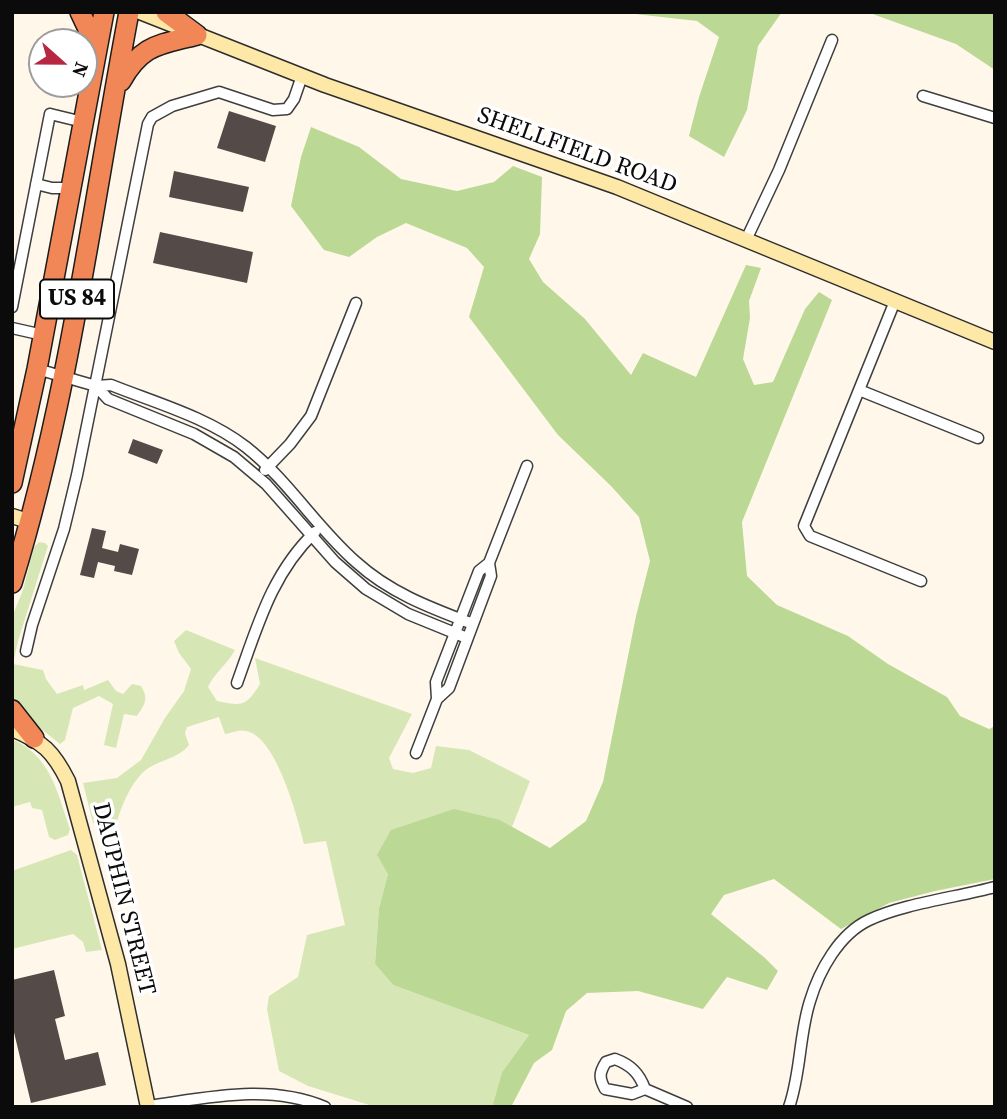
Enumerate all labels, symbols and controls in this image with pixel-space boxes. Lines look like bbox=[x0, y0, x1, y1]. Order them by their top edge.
north arrow bbox=[28, 28, 98, 98]
text: N bbox=[66, 59, 95, 81]
street label: SHELLFIELD ROAD bbox=[473, 101, 681, 201]
road number: US 84 bbox=[40, 280, 114, 318]
street label: DAUPHIN STREET bbox=[85, 800, 161, 998]

